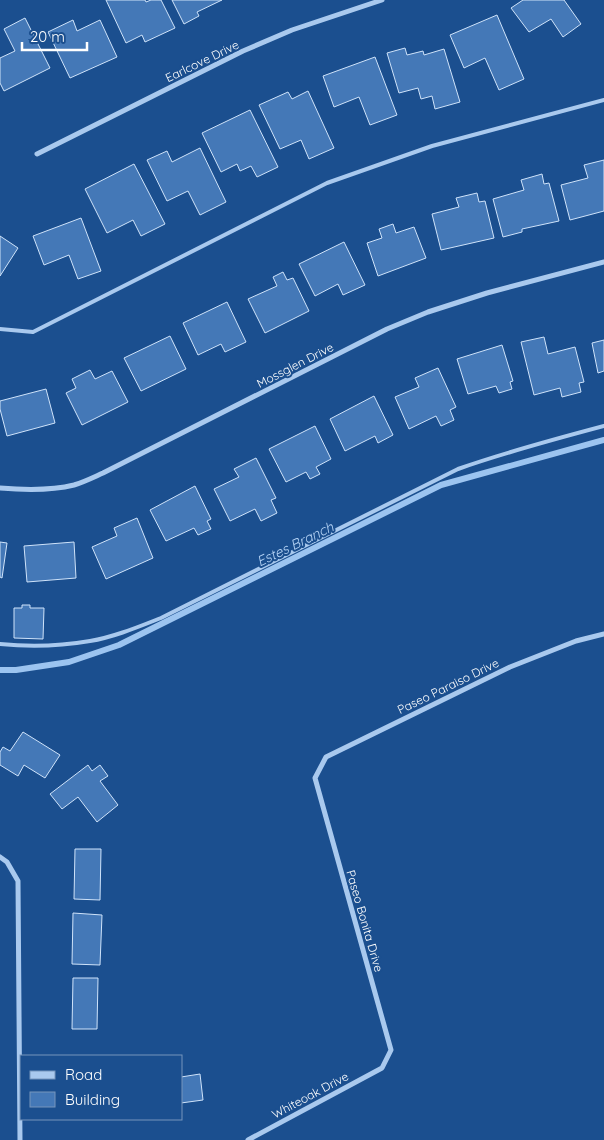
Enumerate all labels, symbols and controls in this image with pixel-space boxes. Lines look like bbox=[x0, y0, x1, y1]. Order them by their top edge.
scale bar bbox=[22, 20, 88, 52]
text: 20 m bbox=[30, 27, 65, 46]
street label: Earlcove Drive bbox=[163, 37, 241, 85]
street label: Mossglen Drive bbox=[254, 339, 336, 391]
water label: Estes Branch bbox=[253, 517, 337, 570]
street label: Paseo Paraiso Drive bbox=[395, 655, 501, 717]
street label: Paseo Bonita Drive bbox=[343, 868, 387, 974]
legend bbox=[20, 1055, 182, 1120]
text: Road bbox=[65, 1065, 102, 1084]
street label: Whiteoak Drive bbox=[269, 1068, 351, 1122]
text: Building bbox=[65, 1090, 120, 1109]

